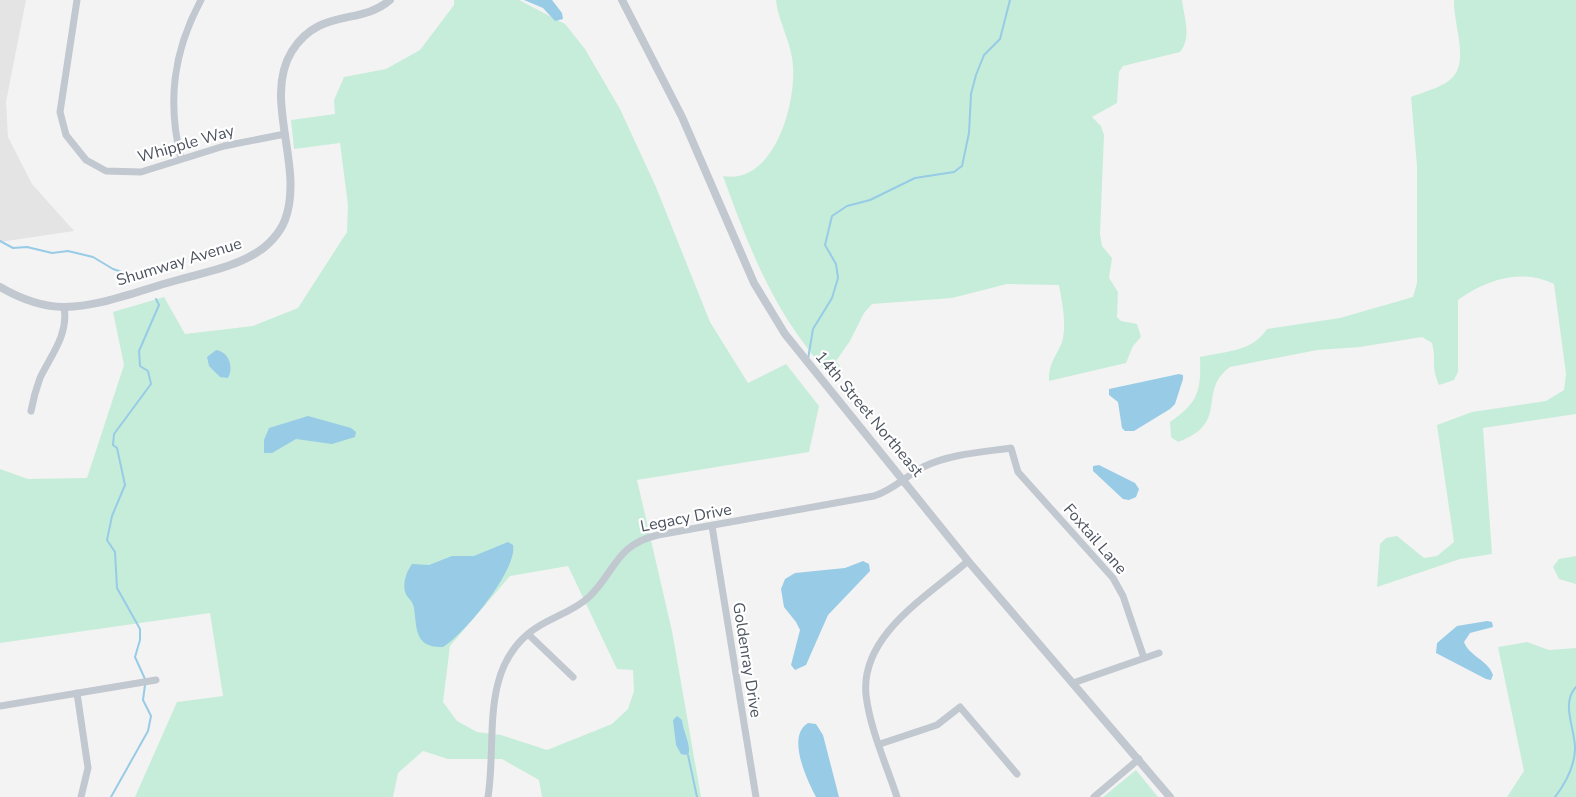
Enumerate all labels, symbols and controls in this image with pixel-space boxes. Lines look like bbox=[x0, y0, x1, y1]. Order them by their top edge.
street label: Whipple Way bbox=[135, 119, 238, 168]
street label: Shumway Avenue bbox=[114, 232, 244, 292]
street label: 14th Street Northeast bbox=[810, 347, 928, 482]
street label: Legacy Drive bbox=[638, 498, 734, 538]
street label: Foxtail Lane bbox=[1058, 499, 1132, 579]
street label: Goldenray Drive bbox=[727, 601, 767, 719]

